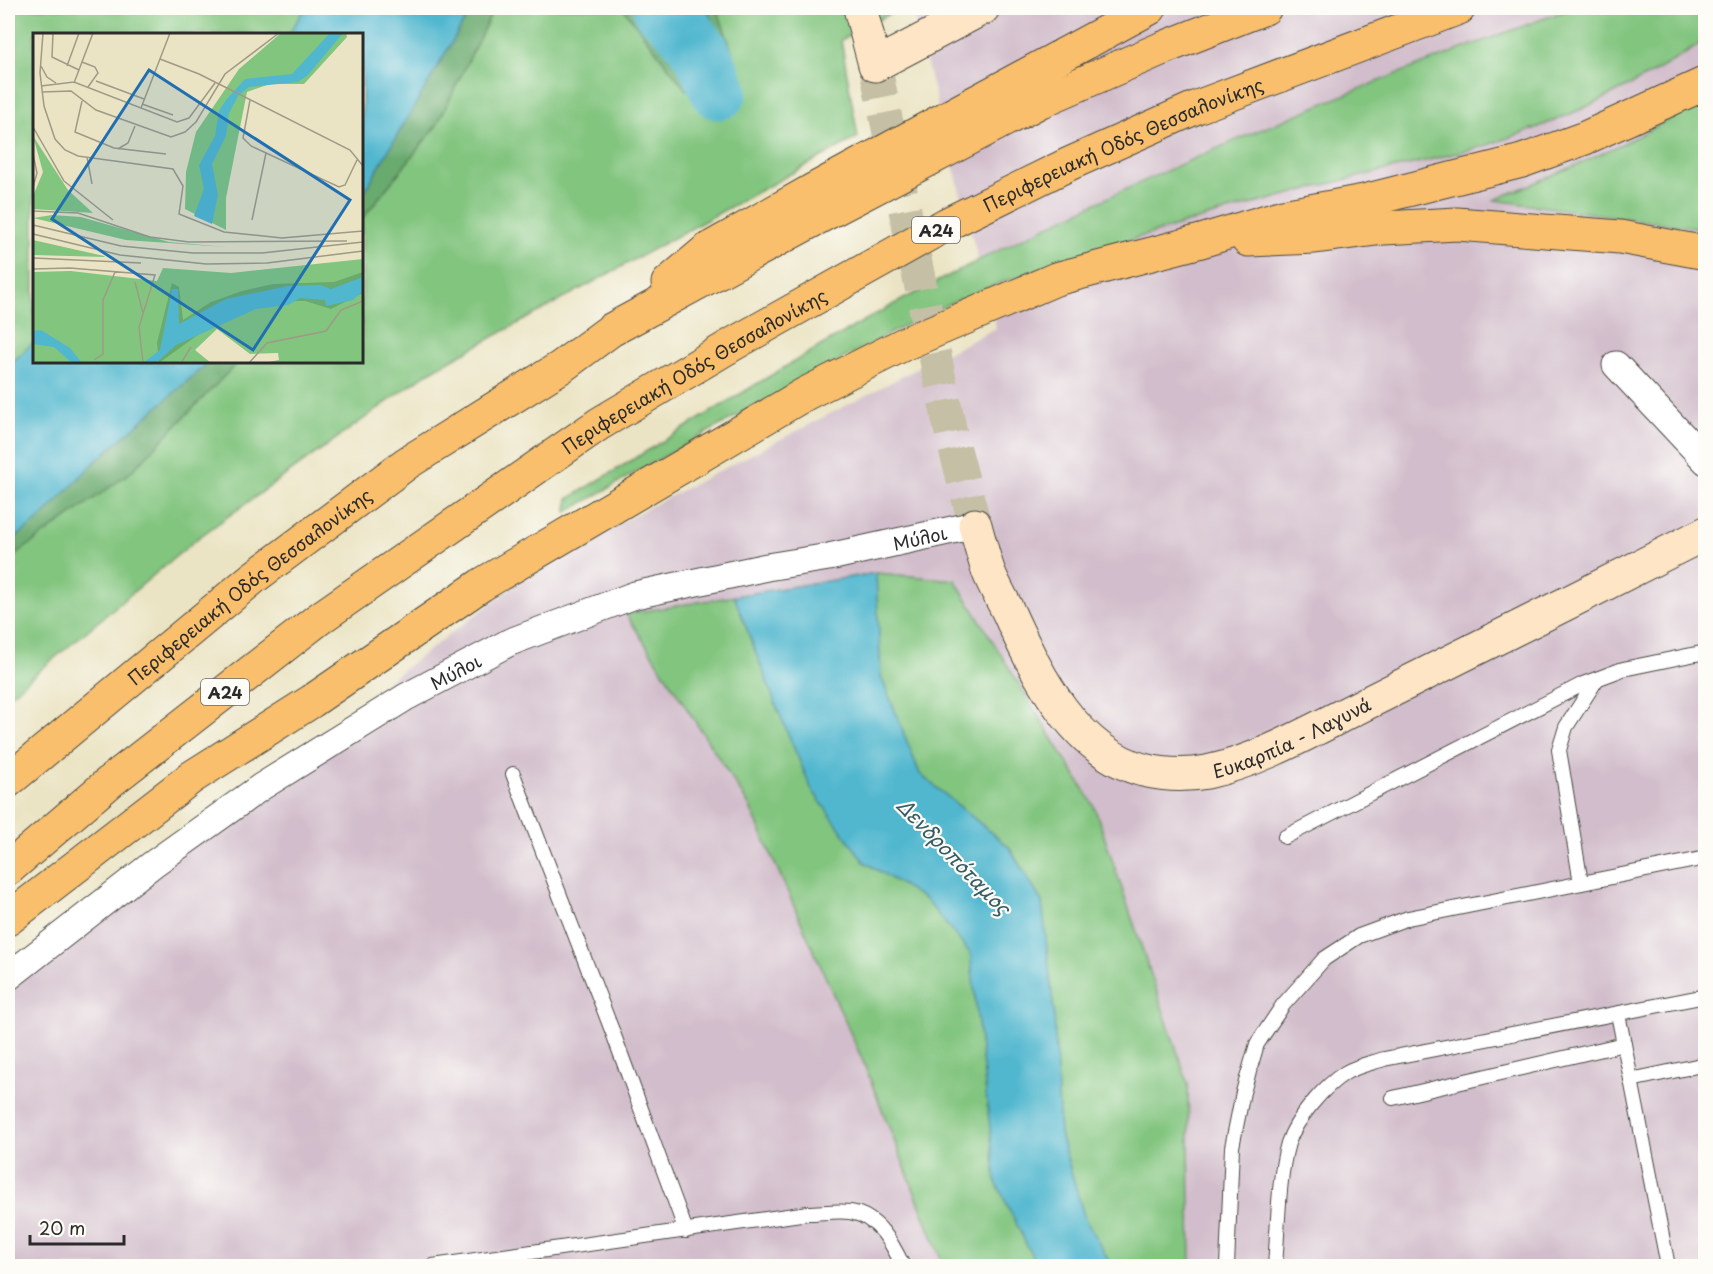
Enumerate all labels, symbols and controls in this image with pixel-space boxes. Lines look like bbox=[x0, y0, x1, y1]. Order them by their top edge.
inset map bbox=[33, 33, 363, 363]
street label: Περιφερειακή Οδός Θεσσαλονίκης bbox=[978, 70, 1267, 218]
road number: Α24 bbox=[912, 217, 960, 243]
street label: Περιφερειακή Οδός Θεσσαλονίκης bbox=[555, 281, 831, 460]
street label: Περιφερειακή Οδός Θεσσαλονίκης bbox=[121, 481, 377, 691]
street label: Μύλοι bbox=[890, 518, 949, 556]
street label: Μύλοι bbox=[425, 646, 486, 696]
road number: Α24 bbox=[201, 679, 249, 705]
street label: Ευκαρπία - Λαγυνά bbox=[1210, 690, 1375, 784]
water label: Δενδροπόταμος bbox=[890, 791, 1019, 923]
scale bar bbox=[30, 1208, 124, 1246]
text: 20 m bbox=[39, 1214, 85, 1241]

